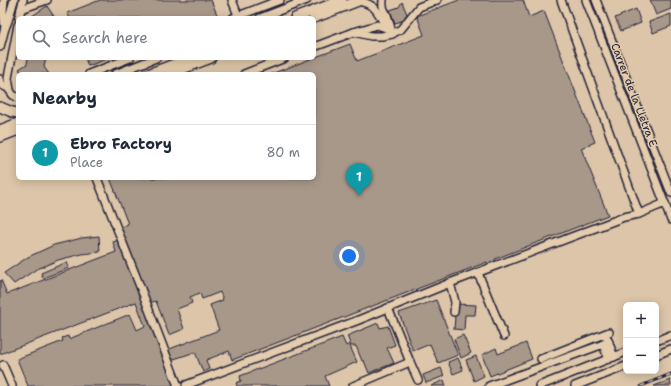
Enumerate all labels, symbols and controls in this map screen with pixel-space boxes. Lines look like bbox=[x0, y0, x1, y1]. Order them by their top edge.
search box bbox=[16, 16, 316, 60]
icon: search bbox=[30, 27, 52, 49]
text: Search here bbox=[62, 28, 148, 48]
street label: Carrer de la Lletra E bbox=[607, 41, 661, 149]
text: Nearby bbox=[32, 87, 97, 109]
text: Ebro Factory bbox=[70, 134, 172, 154]
text: 1 bbox=[42, 144, 48, 161]
text: 80 m bbox=[266, 144, 300, 161]
text: Place bbox=[70, 154, 103, 171]
pin: 1 bbox=[346, 163, 372, 196]
your location bbox=[339, 246, 359, 266]
map controls bbox=[623, 302, 659, 374]
button: + bbox=[623, 302, 659, 338]
button: − bbox=[623, 338, 659, 374]

